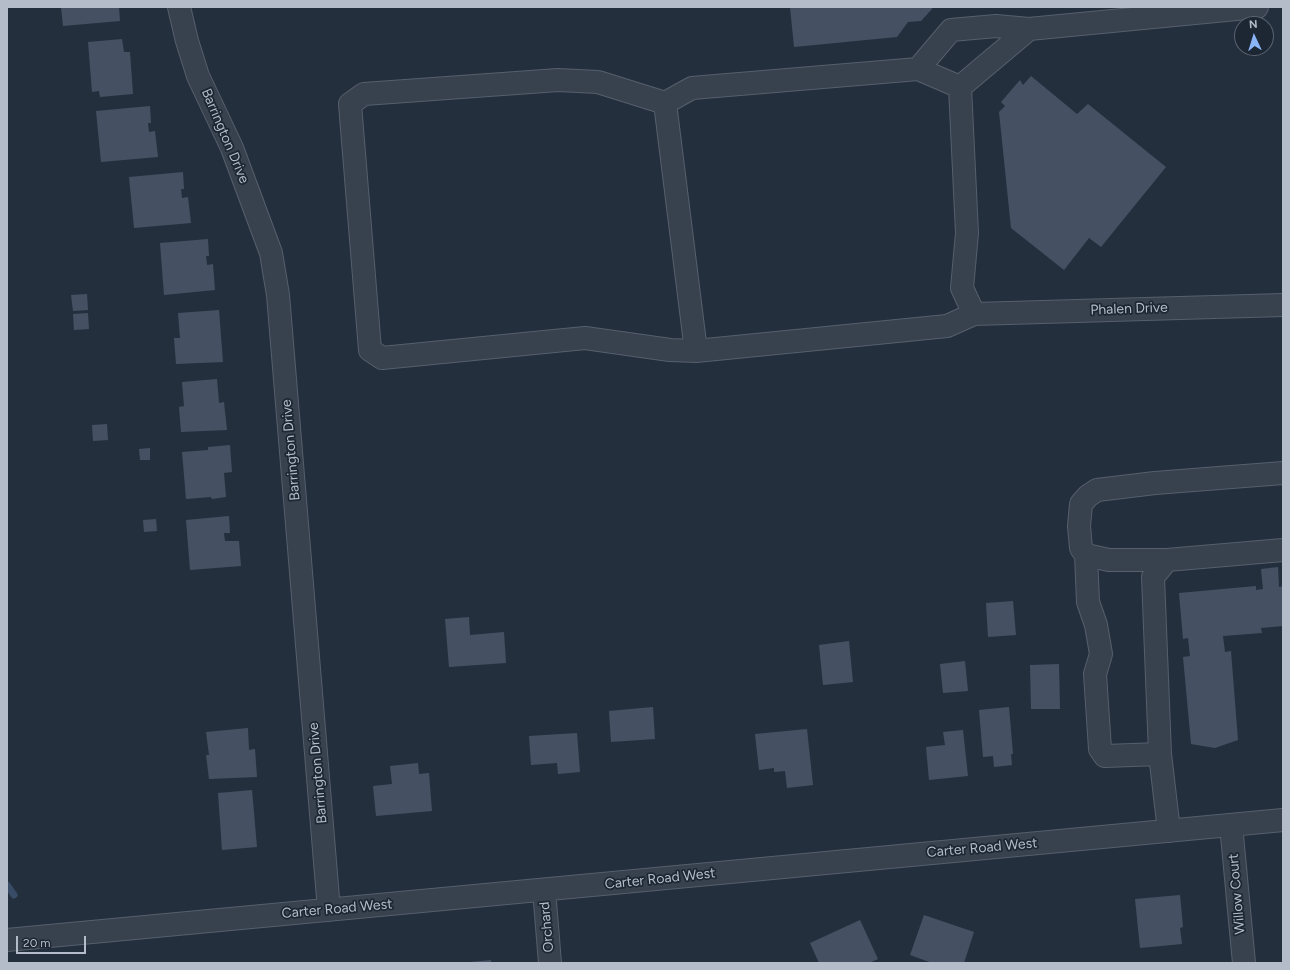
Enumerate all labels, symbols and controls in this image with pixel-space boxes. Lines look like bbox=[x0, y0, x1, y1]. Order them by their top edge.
north arrow bbox=[1234, 16, 1274, 56]
text: N bbox=[1248, 18, 1258, 31]
street label: Barrington Drive bbox=[197, 86, 253, 186]
street label: Phalen Drive bbox=[1090, 299, 1168, 319]
street label: Barrington Drive bbox=[278, 399, 304, 501]
street label: Barrington Drive bbox=[305, 722, 331, 824]
street label: Carter Road West bbox=[926, 835, 1038, 861]
street label: Willow Court bbox=[1225, 853, 1249, 935]
street label: Carter Road West bbox=[604, 865, 716, 893]
street label: Carter Road West bbox=[281, 896, 393, 922]
street label: Orchard bbox=[536, 901, 558, 953]
scale bar bbox=[18, 928, 88, 954]
text: 20 m bbox=[23, 936, 51, 950]

